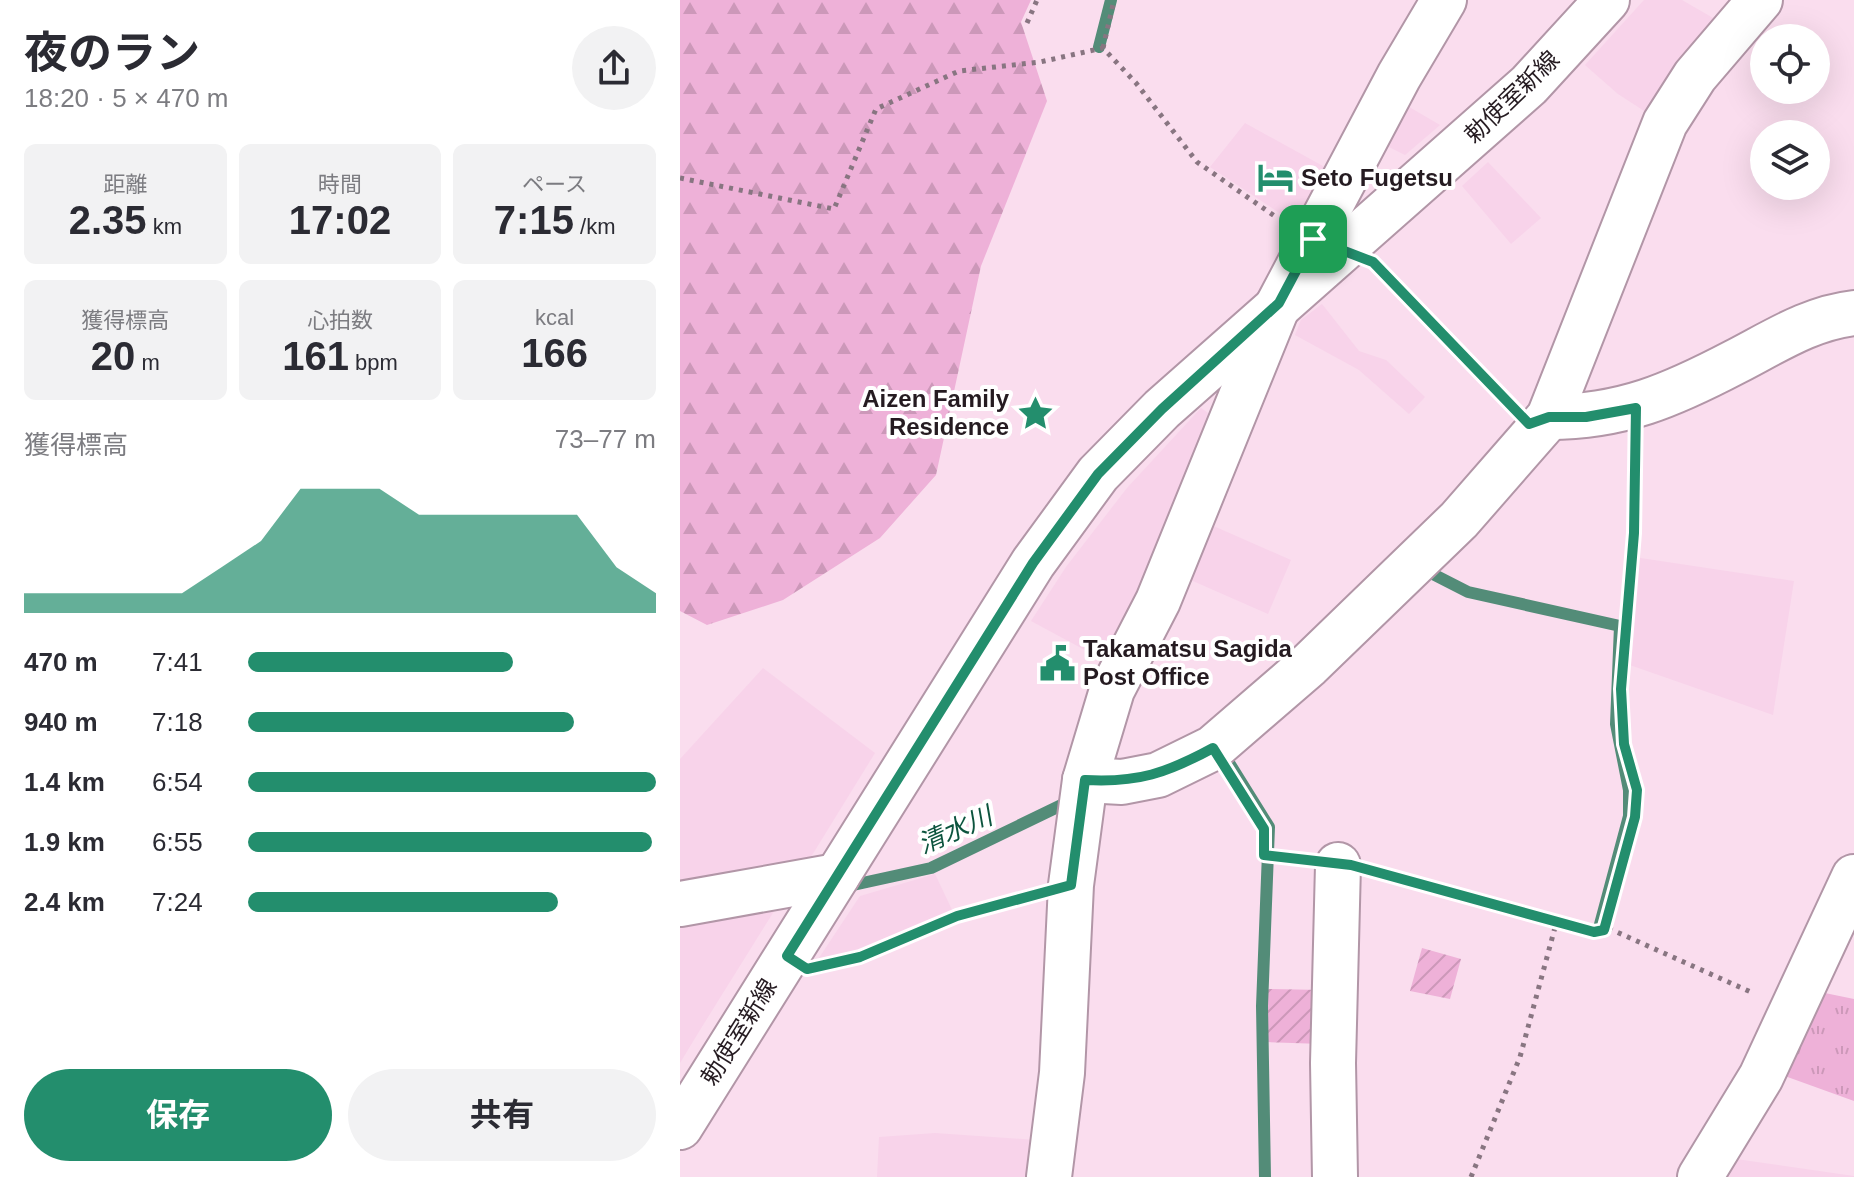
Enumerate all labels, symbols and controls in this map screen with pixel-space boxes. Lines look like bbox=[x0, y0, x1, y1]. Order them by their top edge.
map controls bbox=[1750, 24, 1830, 200]
button: locate bbox=[1750, 24, 1830, 104]
button: share bbox=[572, 26, 656, 110]
text: 夜のラン bbox=[24, 28, 200, 77]
street label: 勅使室新線 bbox=[1459, 45, 1564, 148]
text: 18:20 · 5 × 470 m bbox=[24, 83, 229, 113]
button: layers bbox=[1750, 120, 1830, 200]
hotel icon: Seto Fugetsu bbox=[1256, 159, 1294, 197]
place label: Seto Fugetsu bbox=[1301, 164, 1453, 191]
text: 距離 bbox=[103, 172, 147, 197]
text: 時間 bbox=[318, 172, 362, 197]
text: ペース bbox=[522, 172, 587, 197]
text: 2.35 bbox=[69, 198, 147, 242]
text: 17:02 bbox=[289, 198, 391, 242]
text: 7:15 bbox=[494, 198, 574, 242]
pin bbox=[1279, 205, 1347, 273]
text: km bbox=[147, 214, 182, 239]
text: /km bbox=[574, 214, 615, 239]
icon: arrive bbox=[1291, 217, 1335, 261]
text: kcal bbox=[535, 305, 574, 330]
text: 獲得標高 bbox=[81, 308, 169, 333]
text: 心拍数 bbox=[307, 308, 373, 333]
text: 166 bbox=[521, 331, 588, 375]
text: 20 bbox=[91, 334, 135, 378]
text: 161 bbox=[282, 334, 349, 378]
text: m bbox=[135, 350, 160, 375]
text: bpm bbox=[349, 350, 398, 375]
place label: Aizen Family Residence bbox=[862, 385, 1010, 440]
place icon: Aizen Family Residence bbox=[1016, 394, 1054, 432]
text: 73–77 m bbox=[555, 424, 656, 454]
text: 獲得標高 bbox=[24, 430, 128, 460]
place label: Takamatsu Sagida Post Office bbox=[1083, 635, 1293, 690]
public building icon: Takamatsu Sagida Post Office bbox=[1038, 644, 1076, 682]
text: 470 m bbox=[24, 647, 98, 677]
text: 7:41 bbox=[152, 647, 203, 677]
text: 940 m bbox=[24, 707, 98, 737]
text: 7:18 bbox=[152, 707, 203, 737]
text: 1.4 km bbox=[24, 767, 105, 797]
text: 6:54 bbox=[152, 767, 203, 797]
water label: 清水川 bbox=[913, 799, 999, 860]
text: 1.9 km bbox=[24, 827, 105, 857]
text: 6:55 bbox=[152, 827, 203, 857]
text: 2.4 km bbox=[24, 887, 105, 917]
text: 7:24 bbox=[152, 887, 203, 917]
street label: 勅使室新線 bbox=[695, 974, 782, 1090]
button: 保存 bbox=[24, 1069, 332, 1161]
button: 共有 bbox=[348, 1069, 656, 1161]

